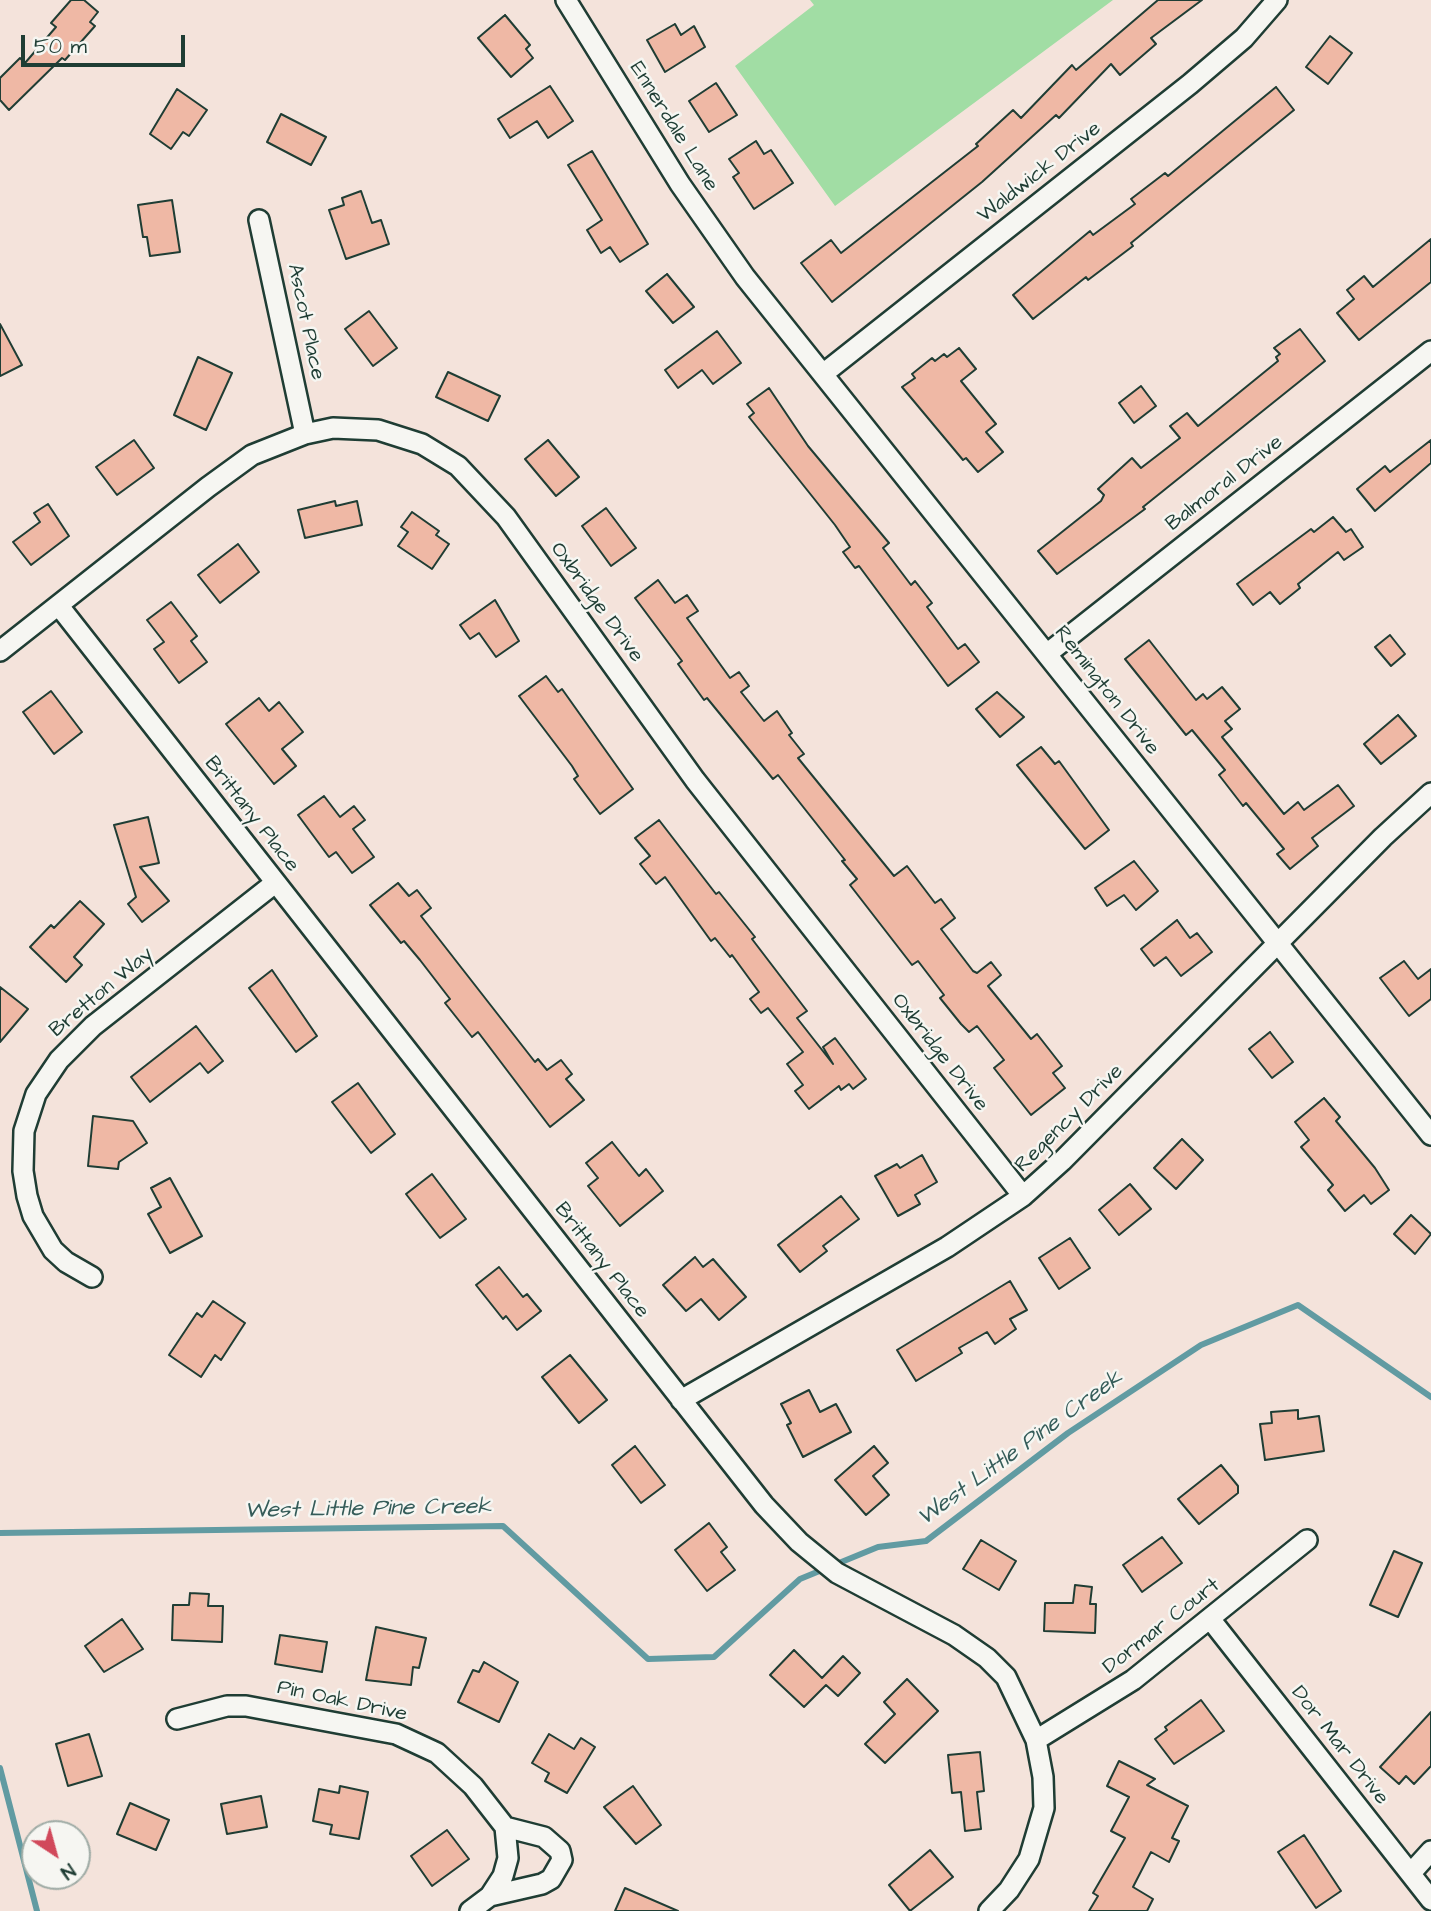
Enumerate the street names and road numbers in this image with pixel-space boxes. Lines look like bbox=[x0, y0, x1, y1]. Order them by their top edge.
street label: Ennerdale Lane bbox=[623, 58, 723, 196]
street label: Waldwick Drive bbox=[973, 117, 1107, 229]
street label: Ascot Place bbox=[280, 262, 330, 382]
street label: Balmoral Drive bbox=[1161, 430, 1289, 538]
street label: Oxbridge Drive bbox=[544, 538, 648, 668]
street label: Remington Drive bbox=[1048, 621, 1164, 761]
street label: Brittany Place bbox=[198, 752, 304, 878]
street label: Bretton Way bbox=[45, 942, 159, 1044]
street label: Oxbridge Drive bbox=[885, 989, 993, 1117]
street label: Regency Drive bbox=[1011, 1060, 1129, 1178]
street label: Brittany Place bbox=[548, 1198, 654, 1324]
street label: Dormar Court bbox=[1099, 1574, 1225, 1680]
street label: Pin Oak Drive bbox=[275, 1676, 409, 1728]
street label: Dor Mar Drive bbox=[1285, 1681, 1393, 1811]

